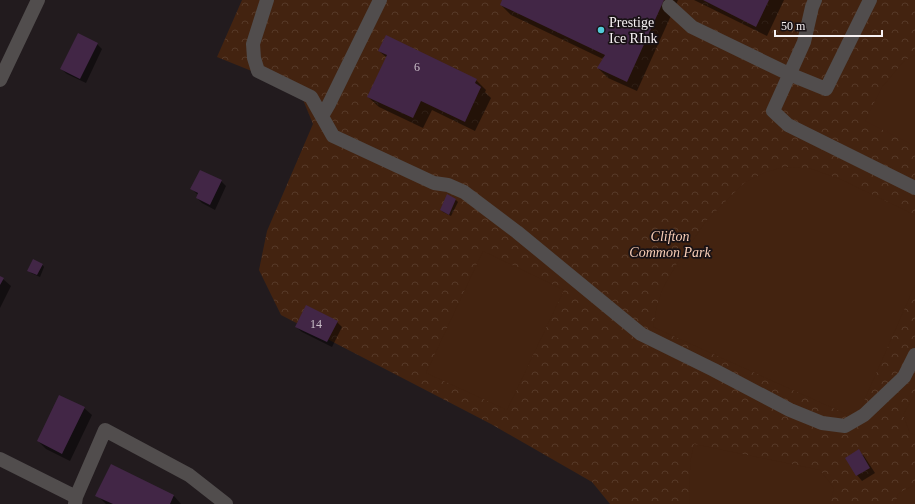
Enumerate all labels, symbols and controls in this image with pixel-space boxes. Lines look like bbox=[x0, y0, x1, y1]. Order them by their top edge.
scale bar bbox=[775, 12, 882, 38]
place label: Prestige Ice RInk bbox=[609, 15, 658, 46]
text: 50 m bbox=[781, 19, 806, 33]
marker: Prestige Ice RInk bbox=[596, 25, 606, 35]
house number: 6 bbox=[414, 60, 420, 74]
park label: Clifton Common Park bbox=[629, 229, 711, 260]
house number: 14 bbox=[310, 317, 322, 331]

